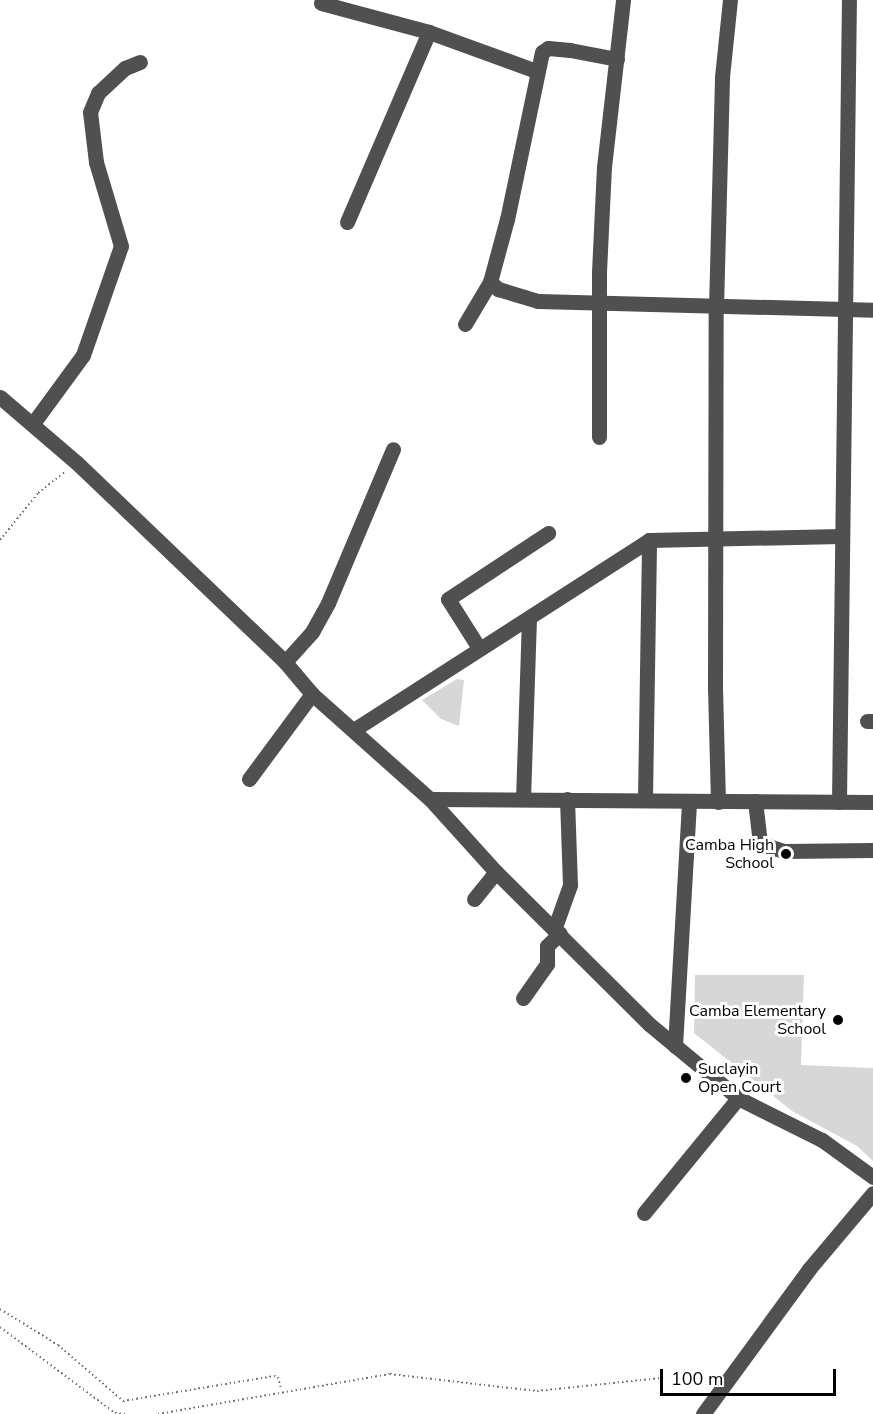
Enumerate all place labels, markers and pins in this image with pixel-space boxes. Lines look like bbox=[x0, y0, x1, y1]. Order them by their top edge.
place label: Camba High School bbox=[685, 835, 774, 873]
marker: Camba High School bbox=[779, 847, 793, 861]
place label: Camba Elementary School bbox=[689, 1001, 826, 1039]
marker: Camba Elementary School bbox=[831, 1013, 845, 1027]
place label: Suclayin Open Court bbox=[698, 1059, 781, 1097]
marker: Suclayin Open Court bbox=[679, 1071, 693, 1085]

